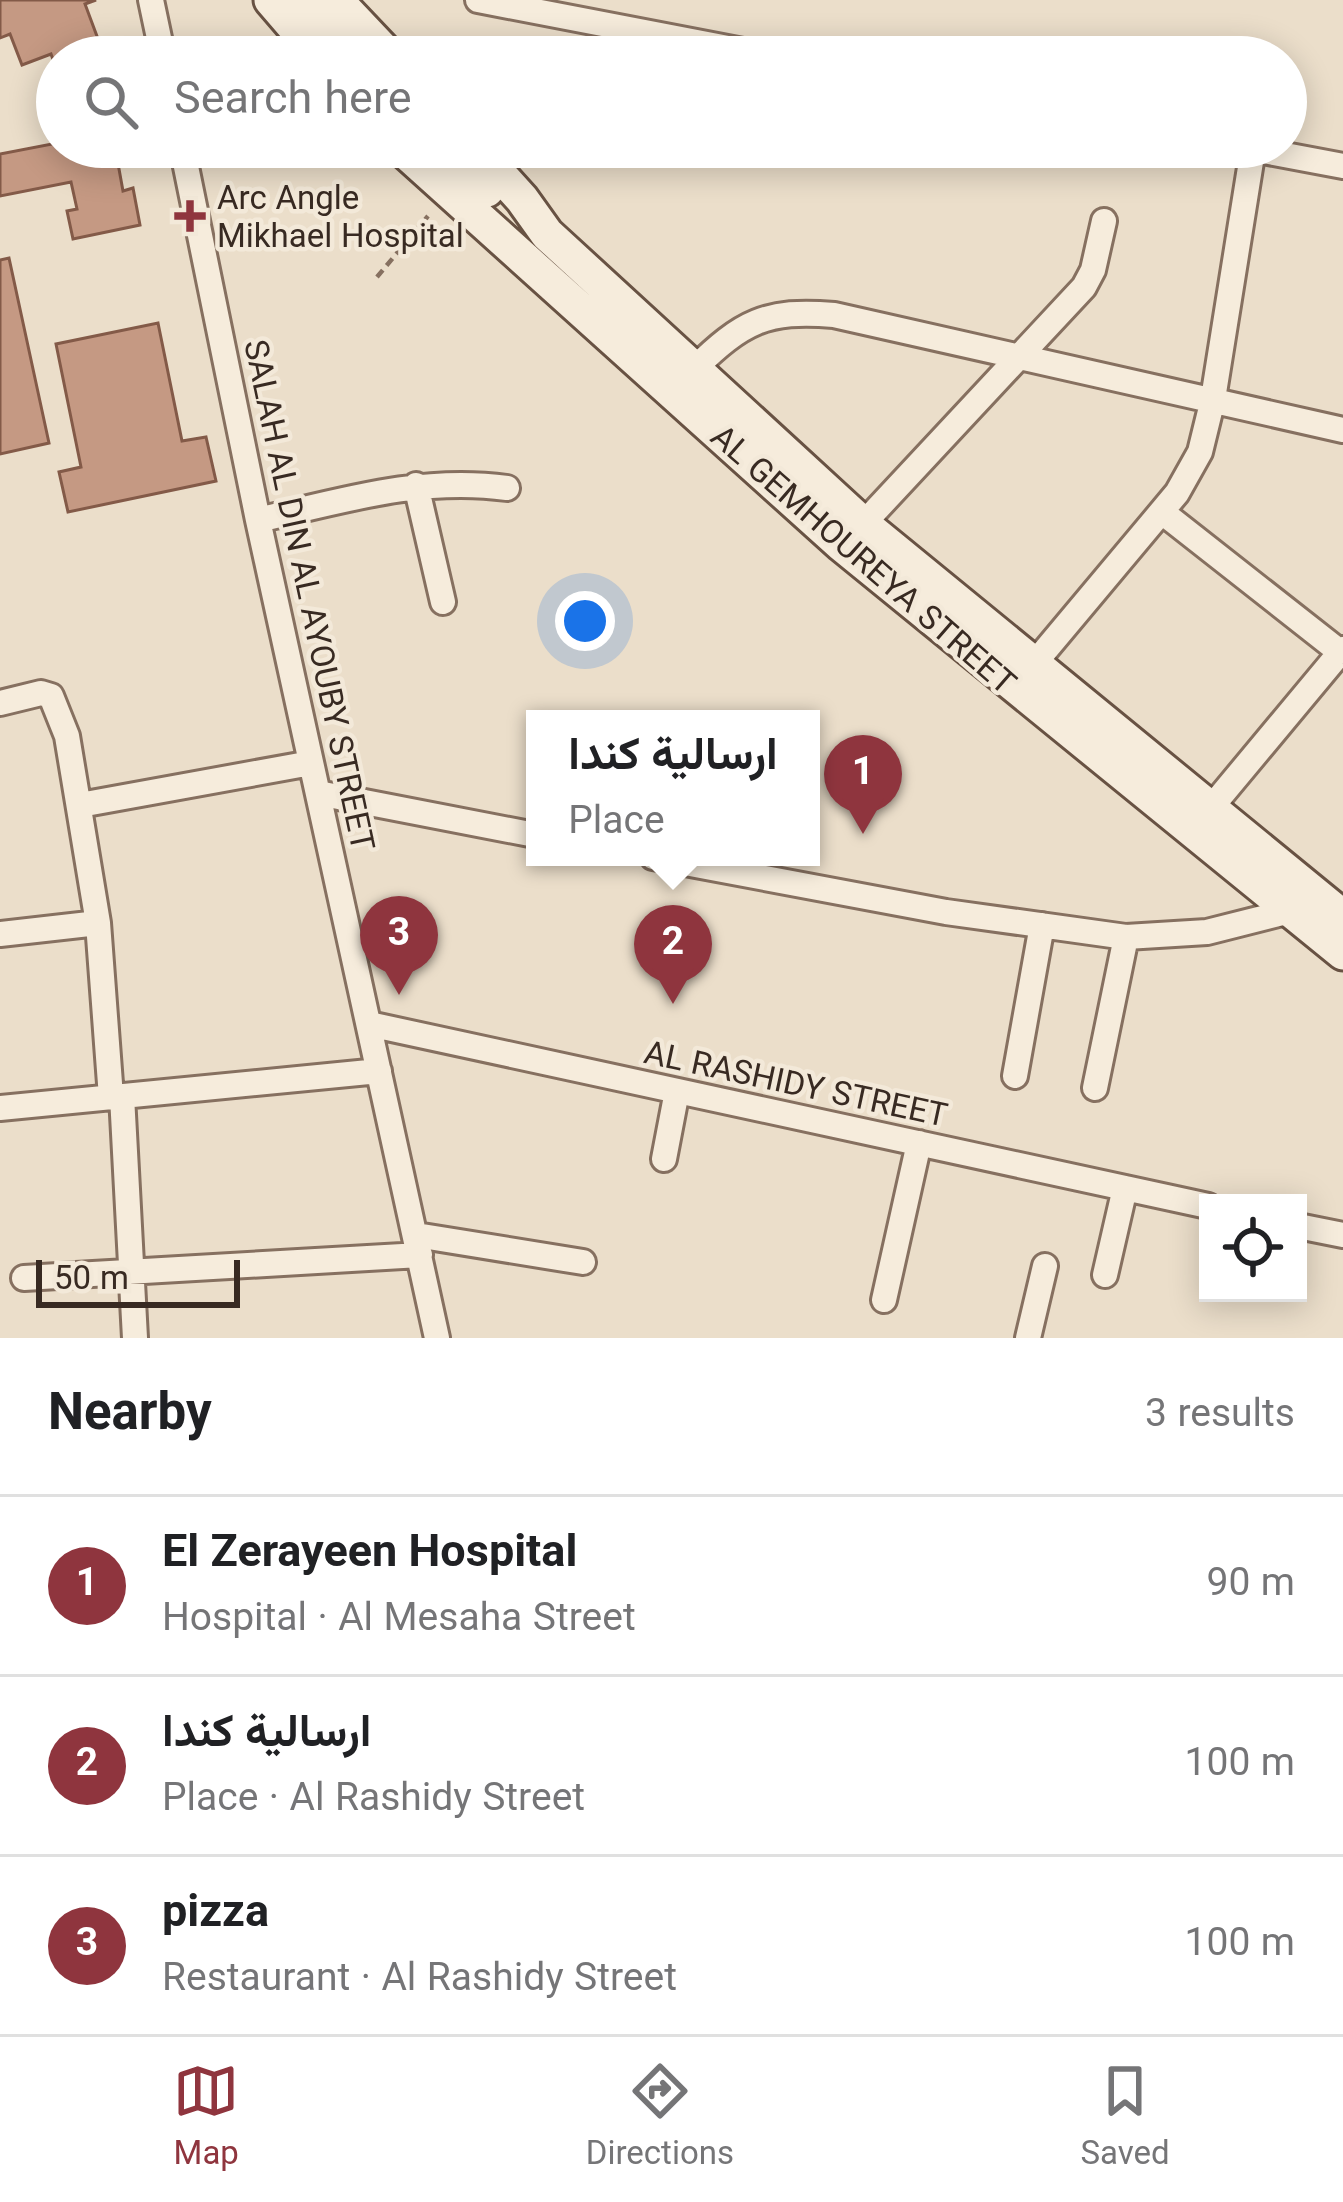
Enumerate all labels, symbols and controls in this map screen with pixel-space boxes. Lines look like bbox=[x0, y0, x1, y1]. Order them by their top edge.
search box bbox=[36, 36, 1307, 168]
text: Search here bbox=[174, 67, 412, 137]
icon: search bbox=[78, 69, 144, 135]
place label: Arc Angle Mikhael Hospital bbox=[217, 175, 464, 265]
marker: Arc Angle Mikhael Hospital bbox=[174, 200, 206, 232]
street label: SALAH AL DIN AL AYOUBY STREET bbox=[226, 335, 386, 856]
street label: AL GEMHOUREYA STREET bbox=[697, 414, 1026, 710]
your location bbox=[555, 591, 615, 651]
popup bbox=[526, 710, 820, 866]
text: ارسالية كندا bbox=[568, 723, 778, 793]
pin: 1 bbox=[824, 735, 902, 834]
text: Place bbox=[568, 793, 665, 854]
pin: 3 bbox=[360, 896, 438, 995]
pin: 2 bbox=[634, 905, 712, 1004]
street label: AL RASHIDY STREET bbox=[639, 1029, 952, 1144]
map controls bbox=[1199, 1194, 1307, 1302]
button: locate bbox=[1199, 1194, 1307, 1302]
scale bar bbox=[36, 1254, 240, 1307]
text: 50 m bbox=[54, 1255, 129, 1307]
text: Nearby bbox=[48, 1377, 212, 1456]
text: 3 results bbox=[1145, 1386, 1295, 1447]
text: El Zerayeen Hospital bbox=[162, 1520, 577, 1590]
text: 1 bbox=[76, 1555, 98, 1616]
text: 90 m bbox=[1206, 1555, 1295, 1616]
text: Hospital · Al Mesaha Street bbox=[162, 1590, 636, 1651]
text: ارسالية كندا bbox=[162, 1700, 372, 1770]
text: 2 bbox=[76, 1735, 98, 1796]
text: 100 m bbox=[1185, 1735, 1295, 1796]
text: Place · Al Rashidy Street bbox=[162, 1770, 585, 1831]
text: pizza bbox=[162, 1880, 269, 1950]
text: 3 bbox=[76, 1915, 98, 1976]
text: 100 m bbox=[1185, 1915, 1295, 1976]
text: Restaurant · Al Rashidy Street bbox=[162, 1950, 677, 2011]
tab: Map bbox=[173, 2058, 239, 2182]
tab: Directions bbox=[586, 2058, 734, 2182]
tab: Saved bbox=[1081, 2058, 1170, 2182]

